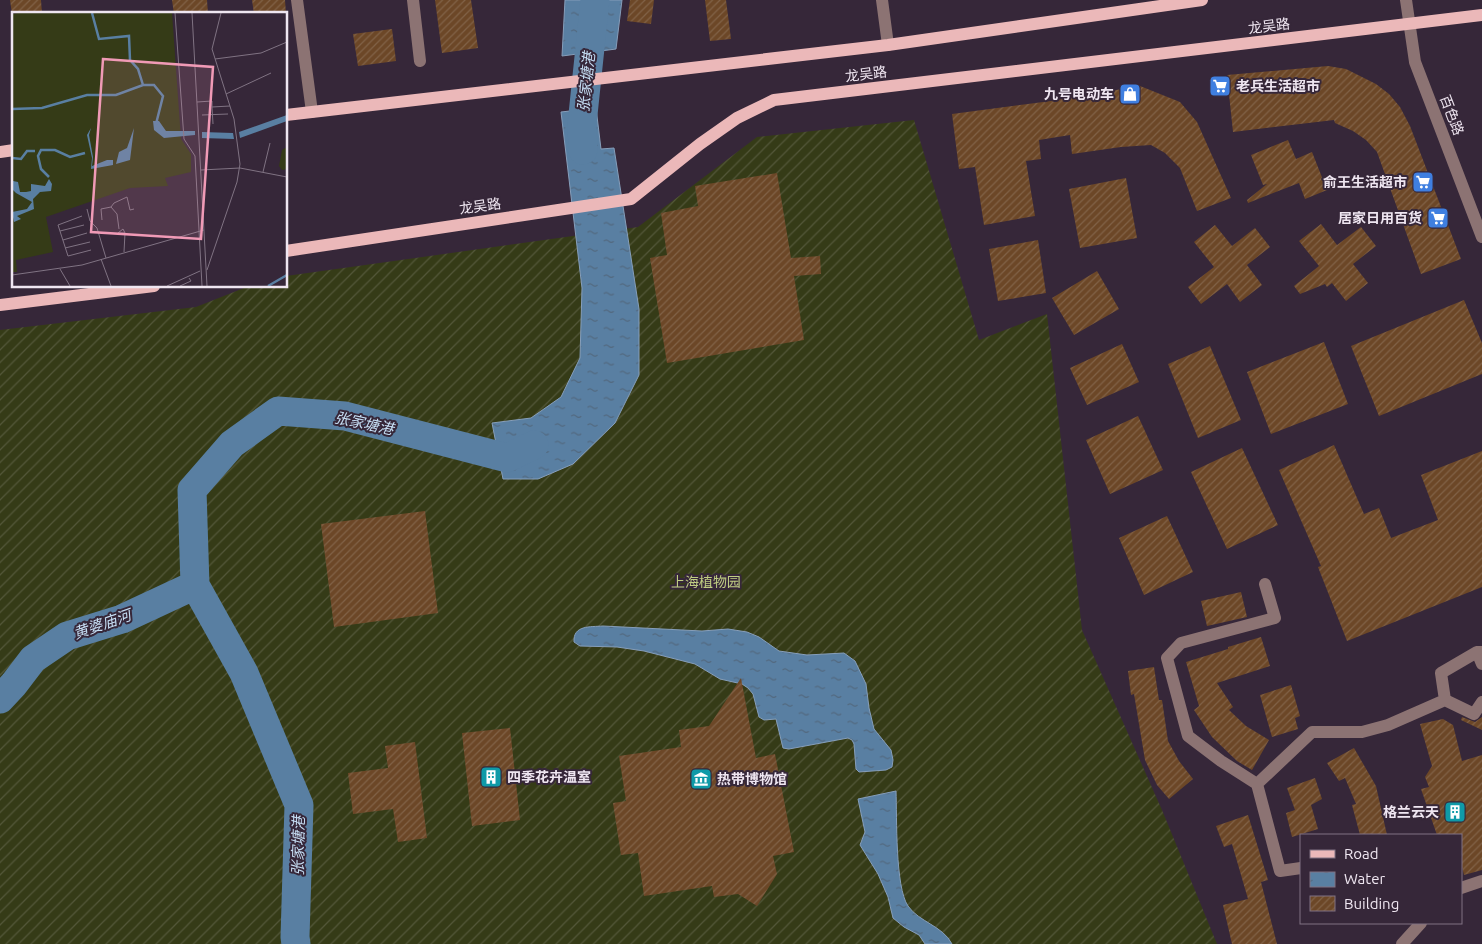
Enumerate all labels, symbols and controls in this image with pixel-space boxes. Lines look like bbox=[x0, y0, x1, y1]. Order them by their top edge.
inset map bbox=[12, 12, 288, 288]
street label: 龙吴路 bbox=[1247, 16, 1291, 36]
water label: 张家塘港 bbox=[574, 49, 598, 113]
street label: 龙吴路 bbox=[844, 64, 888, 84]
supermarket icon: 老兵生活超市 bbox=[1208, 74, 1232, 98]
place label: 老兵生活超市 bbox=[1236, 78, 1320, 94]
shop icon: 九号电动车 bbox=[1118, 82, 1142, 106]
place label: 九号电动车 bbox=[1044, 86, 1114, 102]
street label: 百色路 bbox=[1437, 93, 1467, 137]
supermarket icon: 俞王生活超市 bbox=[1411, 170, 1435, 194]
place label: 俞王生活超市 bbox=[1323, 174, 1407, 190]
street label: 龙吴路 bbox=[458, 195, 502, 217]
supermarket icon: 居家日用百货 bbox=[1426, 206, 1450, 230]
place label: 居家日用百货 bbox=[1338, 210, 1422, 226]
water label: 张家塘港 bbox=[333, 408, 397, 438]
park label: 上海植物园 bbox=[671, 574, 741, 590]
water label: 黄婆庙河 bbox=[71, 605, 136, 642]
building icon: 四季花卉温室 bbox=[479, 765, 503, 789]
museum icon: 热带博物馆 bbox=[689, 767, 713, 791]
place label: 四季花卉温室 bbox=[507, 769, 591, 785]
place label: 热带博物馆 bbox=[717, 771, 787, 787]
building icon: 格兰云天 bbox=[1443, 800, 1467, 824]
place label: 格兰云天 bbox=[1383, 804, 1439, 820]
water label: 张家塘港 bbox=[289, 814, 307, 876]
legend bbox=[1300, 834, 1462, 924]
text: Road bbox=[1344, 845, 1379, 862]
text: Water bbox=[1344, 870, 1385, 887]
text: Building bbox=[1344, 895, 1399, 912]

